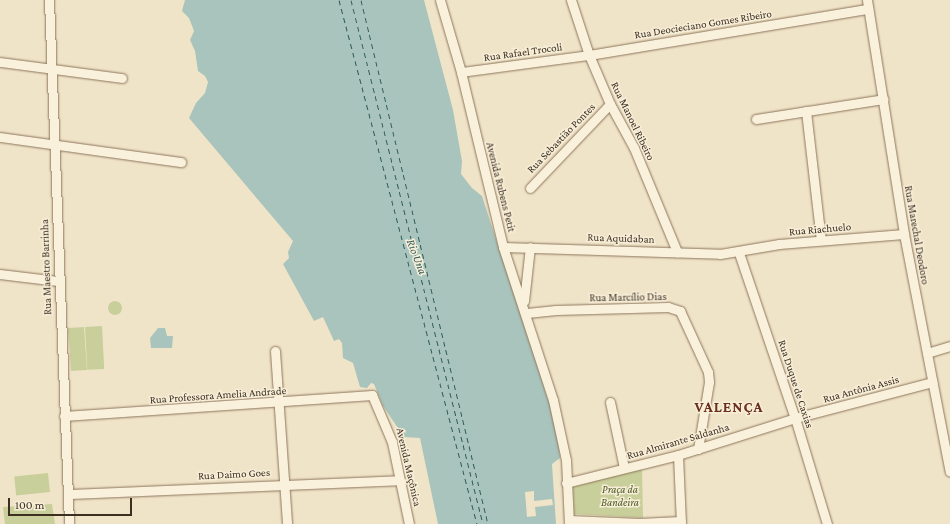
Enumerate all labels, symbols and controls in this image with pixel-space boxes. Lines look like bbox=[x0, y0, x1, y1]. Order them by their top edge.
street label: Rua Deocieciano Gomes Ribeiro bbox=[633, 7, 773, 41]
street label: Rua Rafael Trocoli bbox=[483, 40, 563, 64]
street label: Rua Manoel Ribeiro bbox=[608, 80, 658, 162]
street label: Rua Sebastião Pontes bbox=[524, 100, 598, 176]
street label: Avenida Rubens Petit bbox=[483, 141, 519, 233]
street label: Rua Marechal Deodoro bbox=[902, 185, 932, 285]
street label: Rua Maestro Barrinha bbox=[38, 219, 54, 315]
street label: Rua Riachuelo bbox=[788, 220, 852, 238]
street label: Rua Aquidaban bbox=[587, 230, 655, 246]
water label: Rio Una bbox=[403, 237, 429, 277]
street label: Rua Marcílio Dias bbox=[589, 290, 667, 304]
street label: Rua Duque de Caxias bbox=[775, 338, 817, 430]
street label: Rua Antônia Assis bbox=[822, 373, 900, 405]
street label: Rua Professora Amelia Andrade bbox=[149, 384, 287, 406]
district label: VALENÇA bbox=[694, 399, 764, 417]
street label: Rua Almirante Saldanha bbox=[625, 420, 731, 462]
street label: Avenida Maçônica bbox=[394, 426, 424, 508]
street label: Rua Daimo Goes bbox=[198, 466, 270, 482]
park label: Praça da Bandeira bbox=[601, 483, 639, 509]
scale bar bbox=[10, 490, 134, 516]
text: 100 m bbox=[15, 498, 44, 512]

